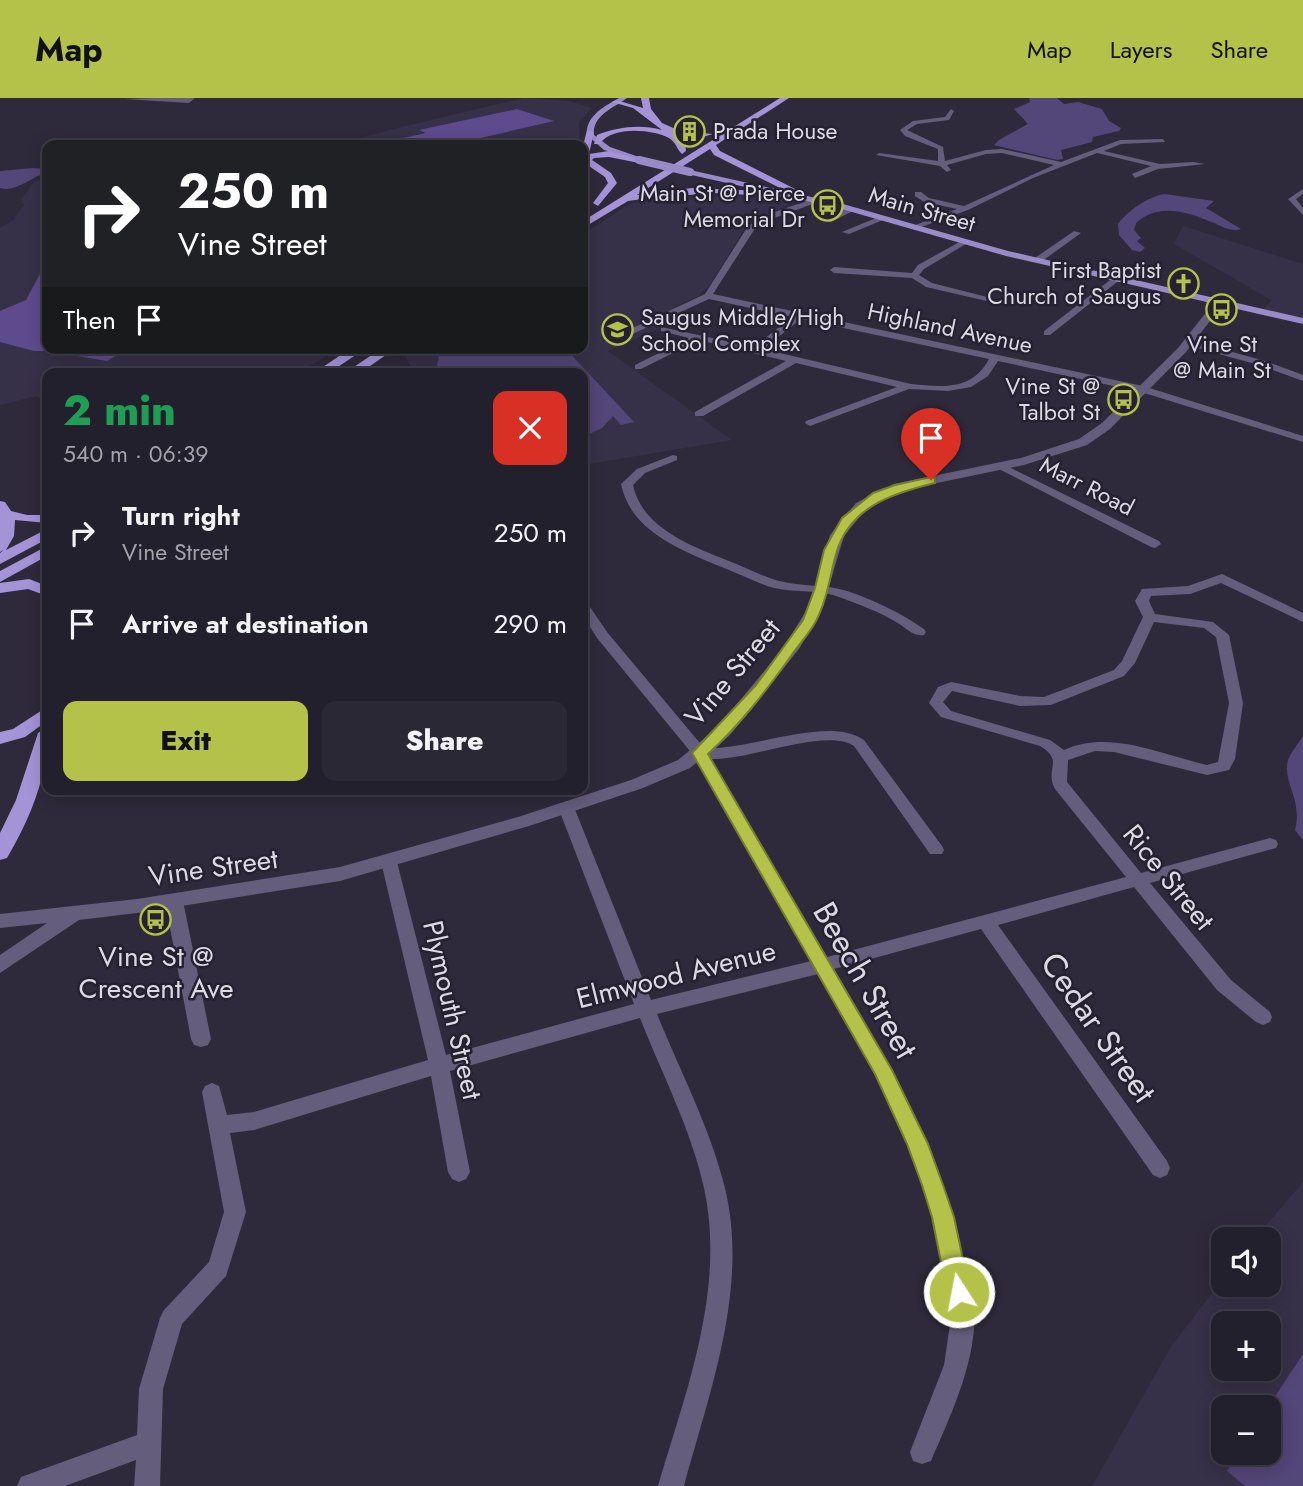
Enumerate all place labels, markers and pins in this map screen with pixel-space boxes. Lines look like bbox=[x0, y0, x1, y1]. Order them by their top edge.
building icon: Prada House bbox=[673, 114, 707, 148]
place label: Prada House bbox=[713, 114, 838, 148]
place label: Main St @ Pierce Memorial Dr bbox=[640, 176, 805, 236]
bus stop icon: Main St @ Pierce Memorial Dr bbox=[811, 189, 845, 223]
place label: First Baptist Church of Saugus bbox=[987, 253, 1161, 313]
church icon: First Baptist Church of Saugus bbox=[1167, 266, 1201, 300]
bus stop icon: Vine St @ Main St bbox=[1205, 293, 1239, 327]
place label: Saugus Middle/High School Complex bbox=[641, 300, 844, 360]
school or university icon: Saugus Middle/High School Complex bbox=[601, 313, 635, 347]
place label: Vine St @ Main St bbox=[1173, 327, 1271, 387]
place label: Vine St @ Talbot St bbox=[1005, 369, 1100, 429]
bus stop icon: Vine St @ Talbot St bbox=[1106, 382, 1140, 416]
pin bbox=[901, 408, 961, 480]
bus stop icon: Vine St @ Crescent Ave bbox=[139, 902, 173, 936]
place label: Vine St @ Crescent Ave bbox=[78, 936, 234, 1009]

